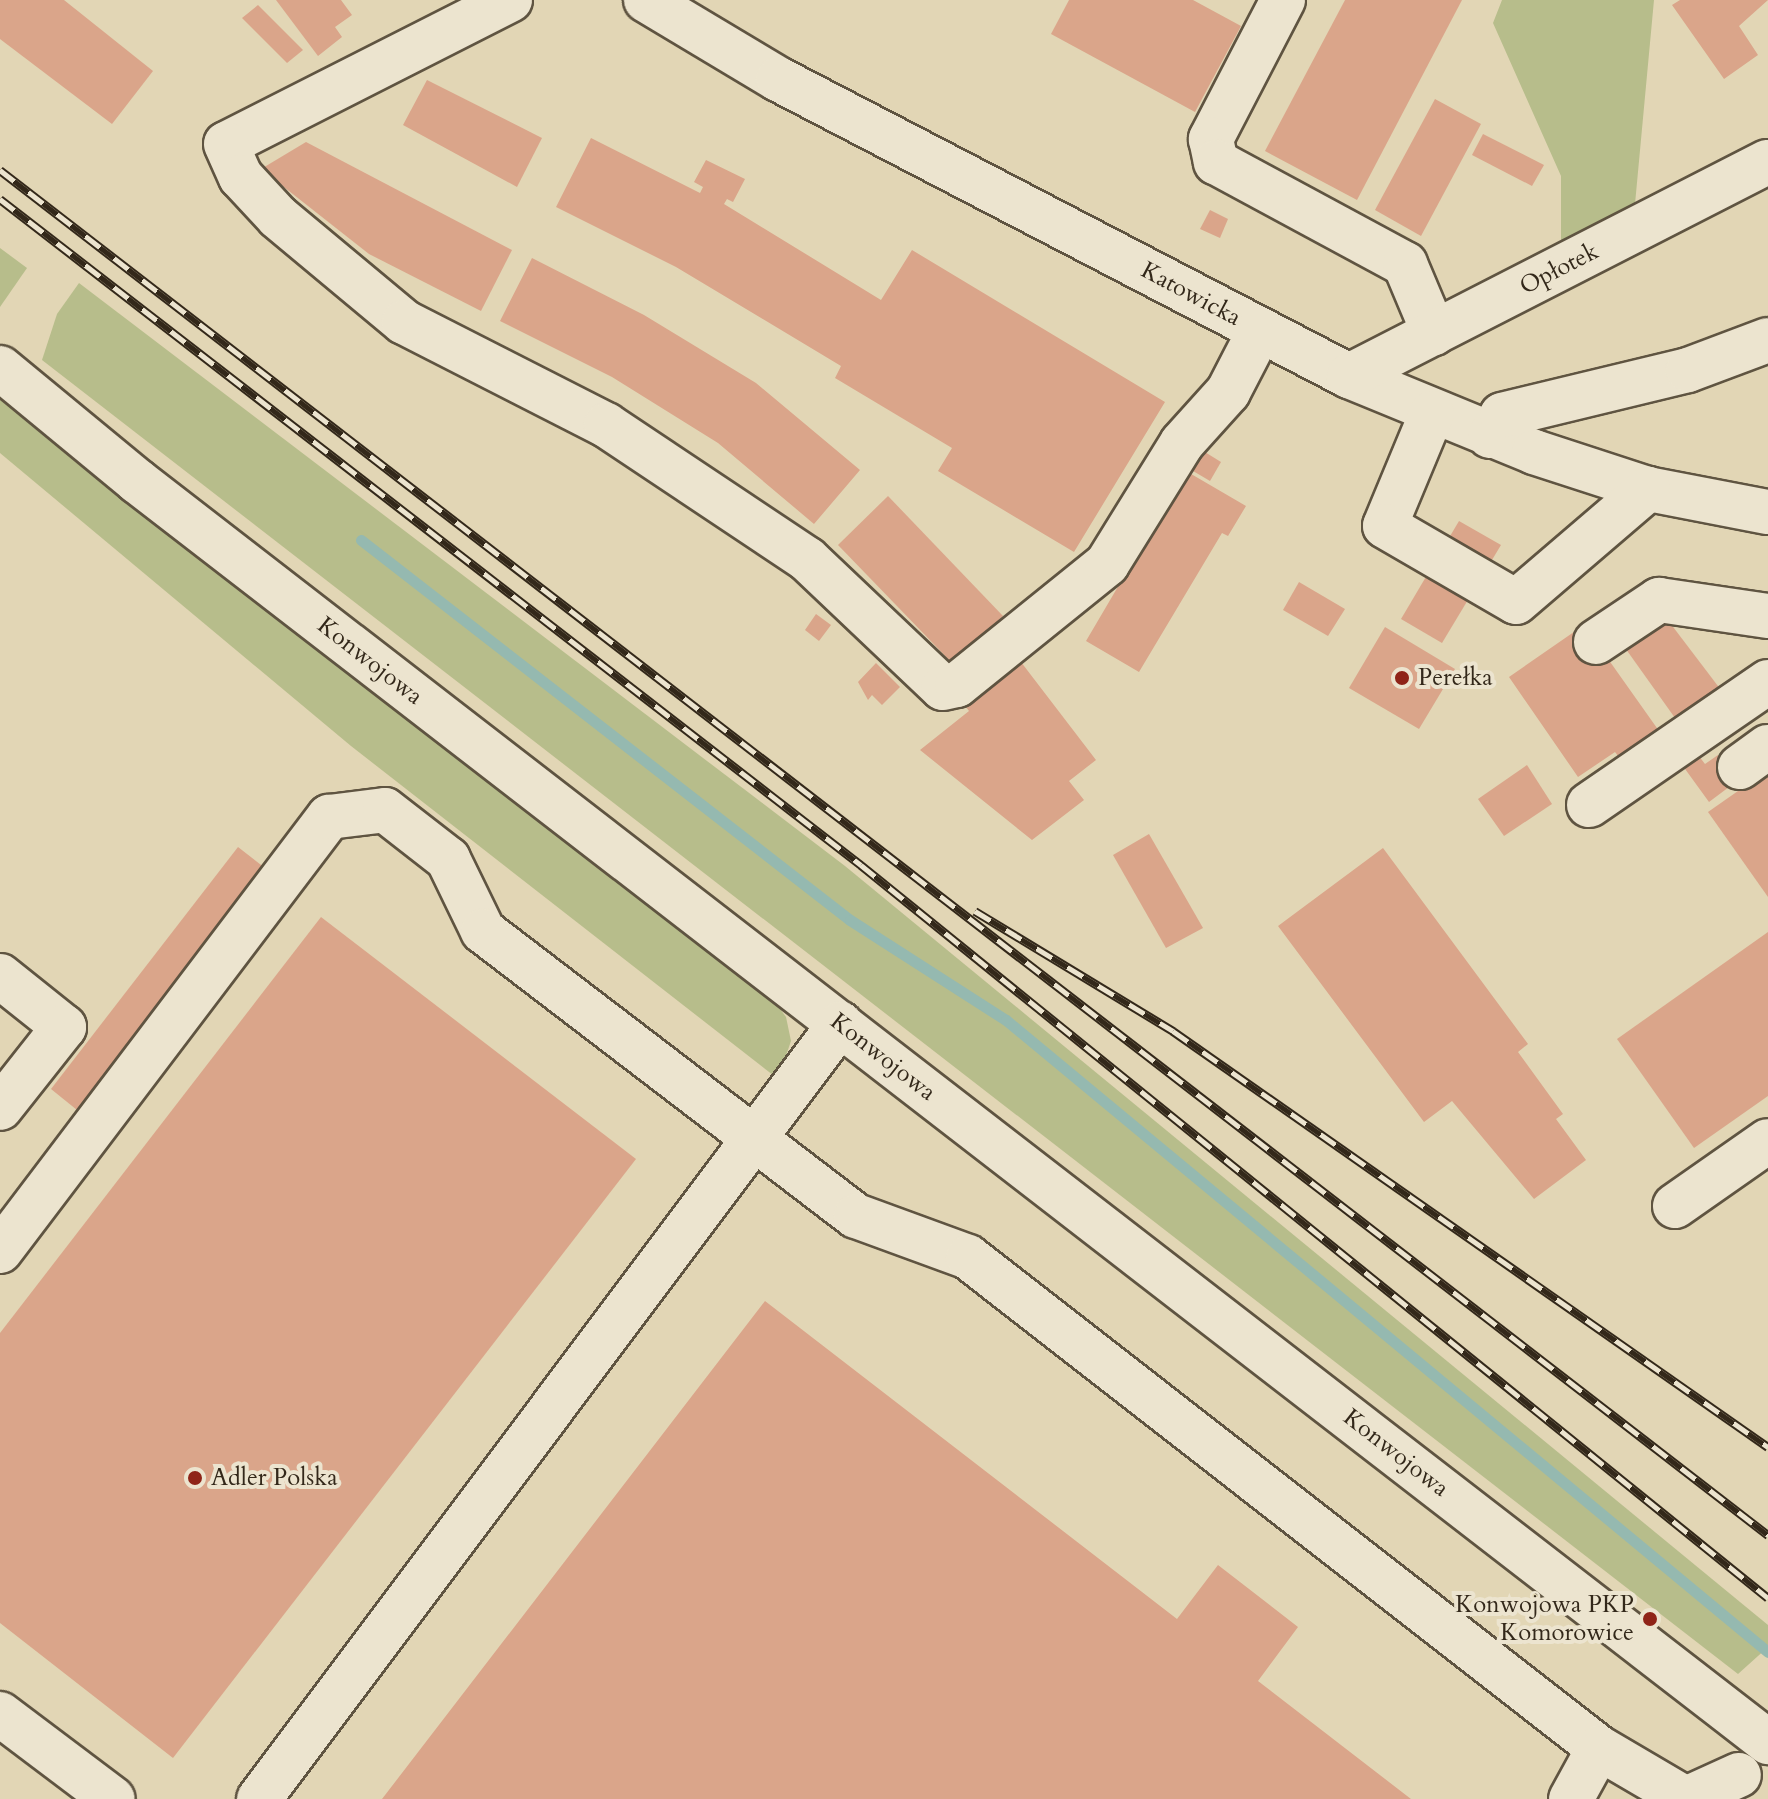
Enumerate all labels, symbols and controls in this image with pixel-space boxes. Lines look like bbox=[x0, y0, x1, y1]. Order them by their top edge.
street label: Opłotek bbox=[1515, 237, 1603, 301]
street label: Katowicka bbox=[1136, 256, 1246, 332]
street label: Konwojowa bbox=[311, 611, 429, 711]
place label: Perełka bbox=[1418, 664, 1493, 692]
marker: Perełka bbox=[1393, 669, 1411, 687]
street label: Konwojowa bbox=[824, 1007, 942, 1107]
street label: Konwojowa bbox=[1337, 1403, 1455, 1503]
place label: Adler Polska bbox=[211, 1464, 338, 1492]
marker: Adler Polska bbox=[186, 1469, 204, 1487]
place label: Konwojowa PKP Komorowice bbox=[1455, 1591, 1634, 1647]
marker: Konwojowa PKP Komorowice bbox=[1641, 1610, 1659, 1628]

